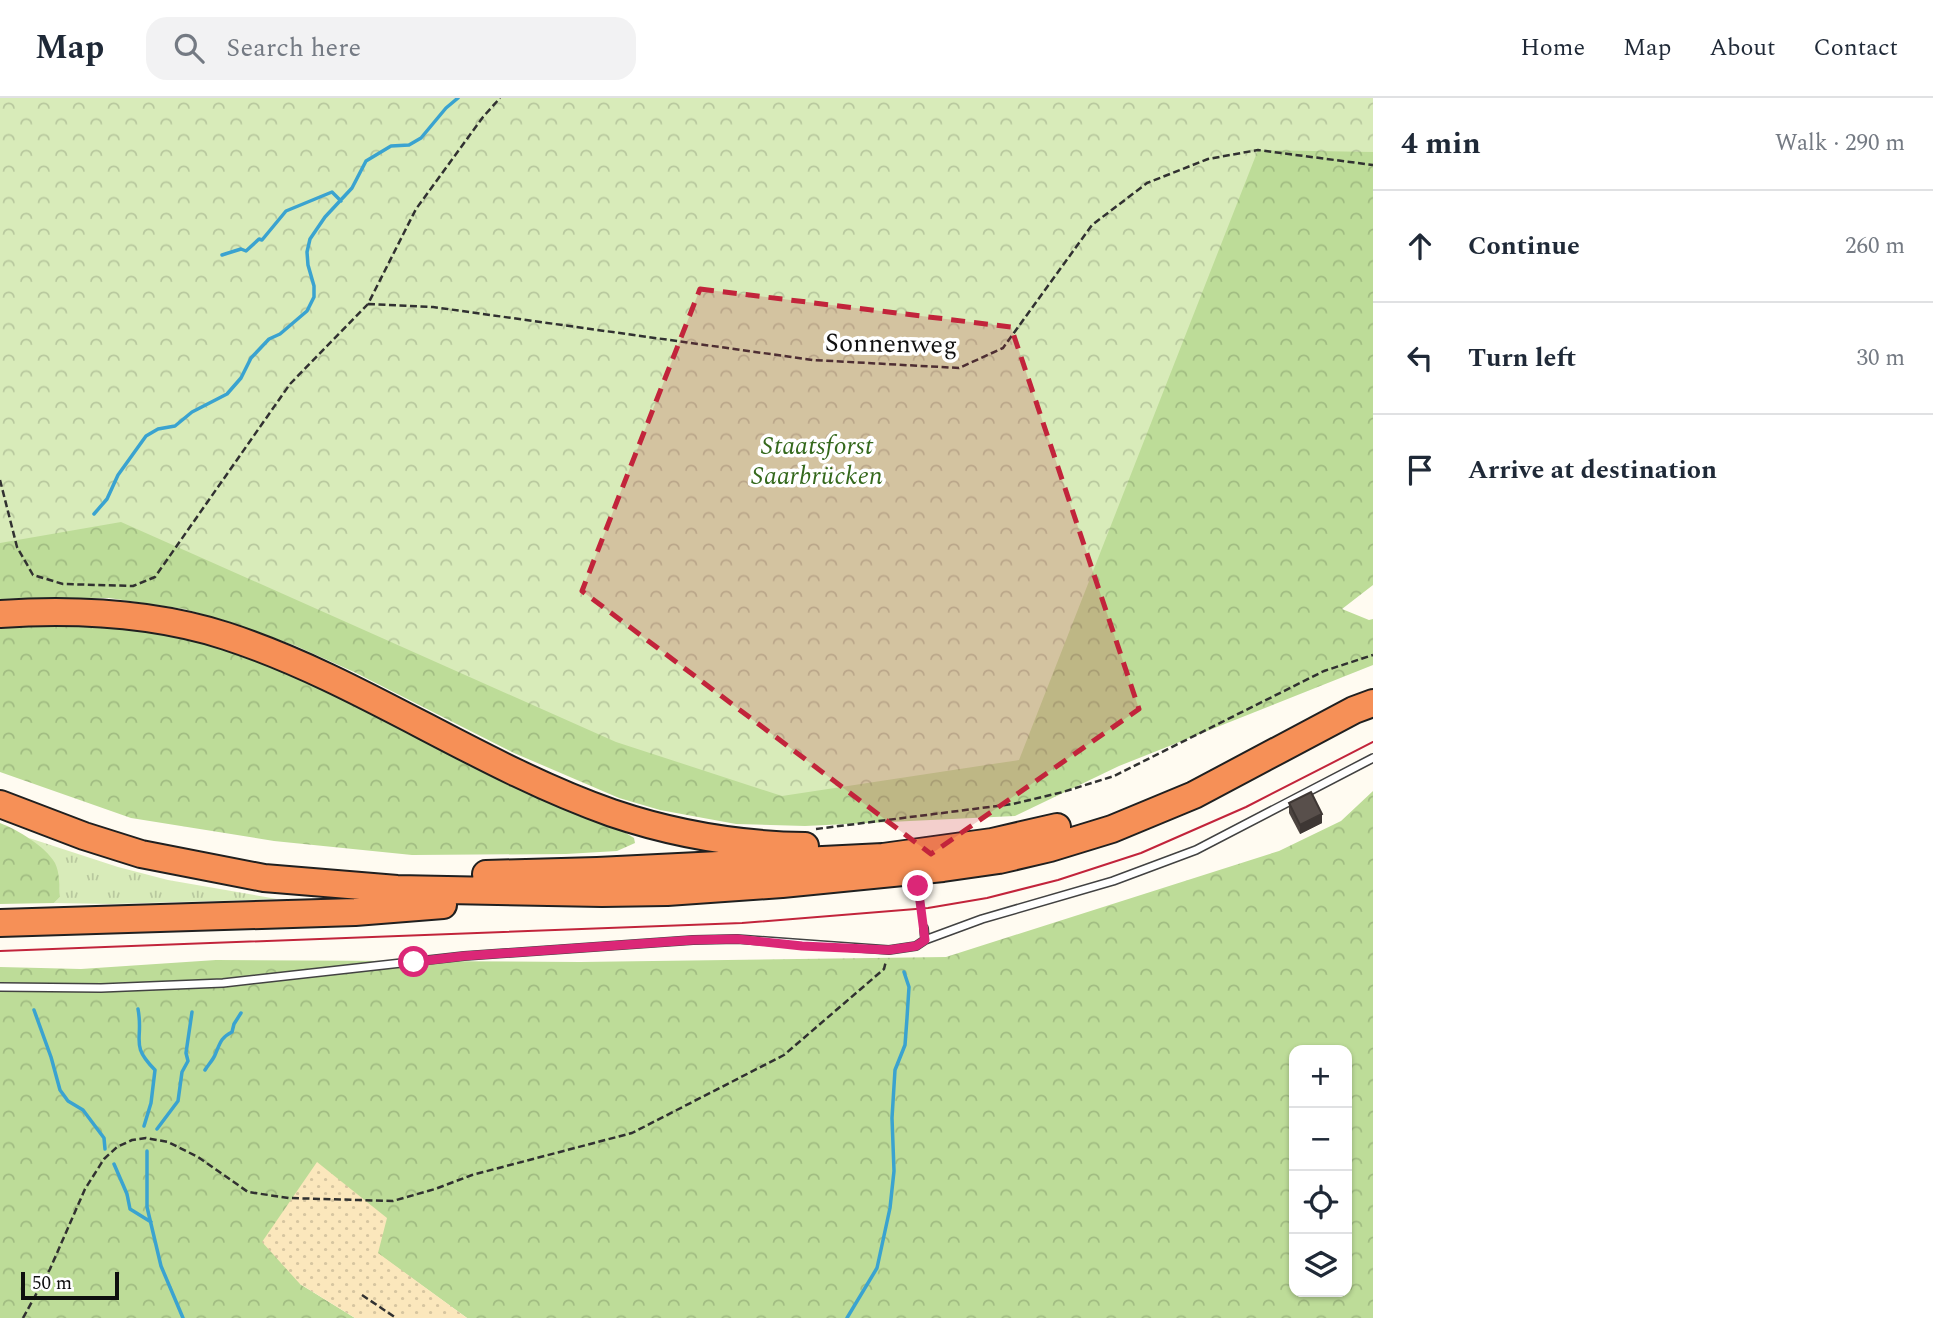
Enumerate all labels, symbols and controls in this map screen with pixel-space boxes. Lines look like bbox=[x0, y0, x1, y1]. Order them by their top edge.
search box bbox=[146, 17, 636, 80]
text: Map bbox=[35, 23, 104, 73]
text: Search here bbox=[226, 28, 361, 68]
icon: search bbox=[170, 29, 208, 67]
text: Home bbox=[1520, 30, 1585, 66]
text: Map bbox=[1623, 30, 1671, 66]
text: About bbox=[1709, 30, 1775, 66]
text: Contact bbox=[1813, 30, 1898, 66]
text: 4 min bbox=[1401, 121, 1481, 167]
text: Walk · 290 m bbox=[1775, 126, 1905, 161]
text: Continue bbox=[1468, 226, 1580, 266]
icon: ahead bbox=[1401, 227, 1439, 265]
text: 260 m bbox=[1845, 229, 1905, 264]
street label: Sonnenweg bbox=[824, 323, 958, 365]
text: Turn left bbox=[1468, 338, 1576, 378]
icon: left bbox=[1401, 339, 1439, 377]
text: 30 m bbox=[1856, 341, 1905, 376]
park label: Staatsforst Saarbrücken bbox=[751, 426, 883, 496]
text: Arrive at destination bbox=[1468, 450, 1717, 490]
icon: arrive bbox=[1401, 451, 1439, 489]
route end bbox=[902, 870, 933, 901]
route start bbox=[398, 946, 429, 977]
map controls bbox=[1289, 1045, 1352, 1297]
button: + bbox=[1289, 1045, 1352, 1108]
button: − bbox=[1289, 1108, 1352, 1171]
button: locate bbox=[1289, 1171, 1352, 1234]
button: layers bbox=[1289, 1234, 1352, 1297]
scale bar bbox=[21, 1269, 119, 1301]
text: 50 m bbox=[32, 1269, 72, 1298]

